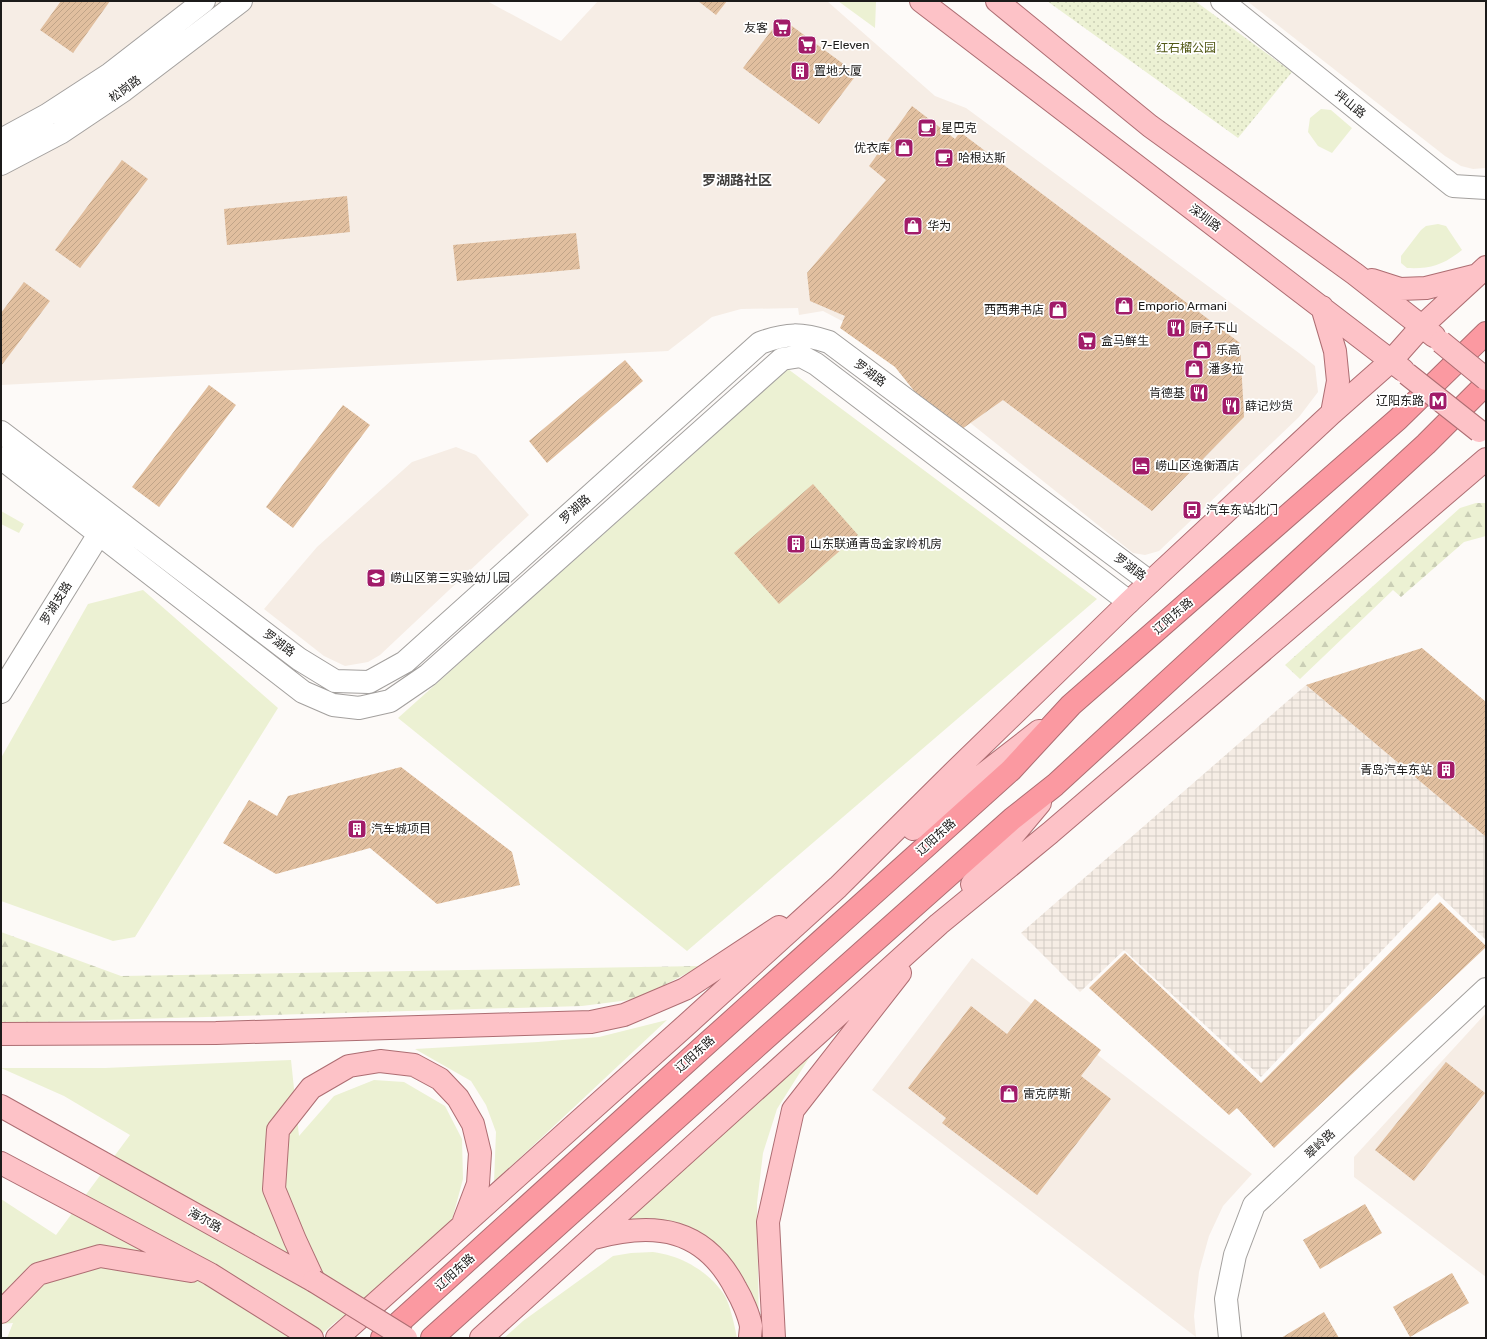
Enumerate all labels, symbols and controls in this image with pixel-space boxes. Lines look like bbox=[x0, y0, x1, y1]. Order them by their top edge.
supermarket icon: 友客 bbox=[771, 17, 793, 39]
place label: 友客 bbox=[744, 21, 768, 35]
supermarket icon: 7-Eleven bbox=[796, 34, 818, 56]
place label: 7-Eleven bbox=[821, 38, 870, 52]
park label: 红石榴公园 bbox=[1156, 41, 1216, 55]
building icon: 置地大厦 bbox=[789, 60, 811, 82]
place label: 置地大厦 bbox=[814, 64, 862, 78]
street label: 松岗路 bbox=[106, 73, 144, 105]
street label: 坪山路 bbox=[1332, 87, 1368, 121]
cafe icon: 星巴克 bbox=[916, 117, 938, 139]
place label: 星巴克 bbox=[941, 121, 977, 135]
shop icon: 优衣库 bbox=[893, 137, 915, 159]
place label: 优衣库 bbox=[854, 141, 890, 155]
cafe icon: 哈根达斯 bbox=[933, 147, 955, 169]
place label: 哈根达斯 bbox=[958, 151, 1006, 165]
district label: 罗湖路社区 bbox=[702, 172, 772, 189]
street label: 深圳路 bbox=[1186, 202, 1224, 234]
shop icon: 华为 bbox=[902, 215, 924, 237]
place label: 华为 bbox=[927, 219, 951, 233]
shop icon: Emporio Armani bbox=[1113, 295, 1135, 317]
shop icon: 西西弗书店 bbox=[1047, 299, 1069, 321]
place label: Emporio Armani bbox=[1138, 299, 1227, 313]
place label: 西西弗书店 bbox=[984, 303, 1044, 317]
restaurant icon: 厨子下山 bbox=[1165, 317, 1187, 339]
place label: 厨子下山 bbox=[1190, 321, 1238, 335]
supermarket icon: 盒马鲜生 bbox=[1076, 330, 1098, 352]
place label: 盒马鲜生 bbox=[1101, 334, 1149, 348]
shop icon: 乐高 bbox=[1191, 339, 1213, 361]
place label: 乐高 bbox=[1216, 343, 1240, 357]
street label: 罗湖路 bbox=[851, 357, 889, 389]
shop icon: 潘多拉 bbox=[1183, 358, 1205, 380]
place label: 潘多拉 bbox=[1208, 362, 1244, 376]
restaurant icon: 肯德基 bbox=[1188, 382, 1210, 404]
place label: 肯德基 bbox=[1149, 386, 1185, 400]
metro station icon: 辽阳东路 bbox=[1427, 390, 1449, 412]
place label: 辽阳东路 bbox=[1376, 394, 1424, 408]
restaurant icon: 薛记炒货 bbox=[1220, 395, 1242, 417]
place label: 薛记炒货 bbox=[1245, 399, 1293, 413]
hotel icon: 崂山区逸衡酒店 bbox=[1130, 455, 1152, 477]
place label: 崂山区逸衡酒店 bbox=[1155, 459, 1239, 473]
street label: 罗湖路 bbox=[557, 492, 593, 526]
bus stop icon: 汽车东站北门 bbox=[1181, 499, 1203, 521]
place label: 汽车东站北门 bbox=[1206, 503, 1278, 517]
building icon: 山东联通青岛金家岭机房 bbox=[785, 533, 807, 555]
place label: 山东联通青岛金家岭机房 bbox=[810, 537, 942, 551]
street label: 罗湖路 bbox=[1111, 551, 1149, 583]
school or university icon: 崂山区第三实验幼儿园 bbox=[365, 567, 387, 589]
place label: 崂山区第三实验幼儿园 bbox=[390, 571, 510, 585]
street label: 罗湖支路 bbox=[37, 579, 75, 627]
street label: 辽阳东路 bbox=[1150, 595, 1196, 637]
street label: 罗湖路 bbox=[260, 627, 298, 659]
building icon: 青岛汽车东站 bbox=[1435, 759, 1457, 781]
place label: 青岛汽车东站 bbox=[1360, 763, 1432, 777]
street label: 辽阳东路 bbox=[913, 816, 959, 858]
building icon: 汽车城项目 bbox=[346, 818, 368, 840]
place label: 汽车城项目 bbox=[371, 822, 431, 836]
street label: 辽阳东路 bbox=[672, 1033, 718, 1075]
shop icon: 雷克萨斯 bbox=[998, 1083, 1020, 1105]
place label: 雷克萨斯 bbox=[1023, 1087, 1071, 1101]
street label: 翠岭路 bbox=[1302, 1127, 1338, 1161]
street label: 海尔路 bbox=[186, 1205, 224, 1235]
street label: 辽阳东路 bbox=[432, 1251, 478, 1293]

